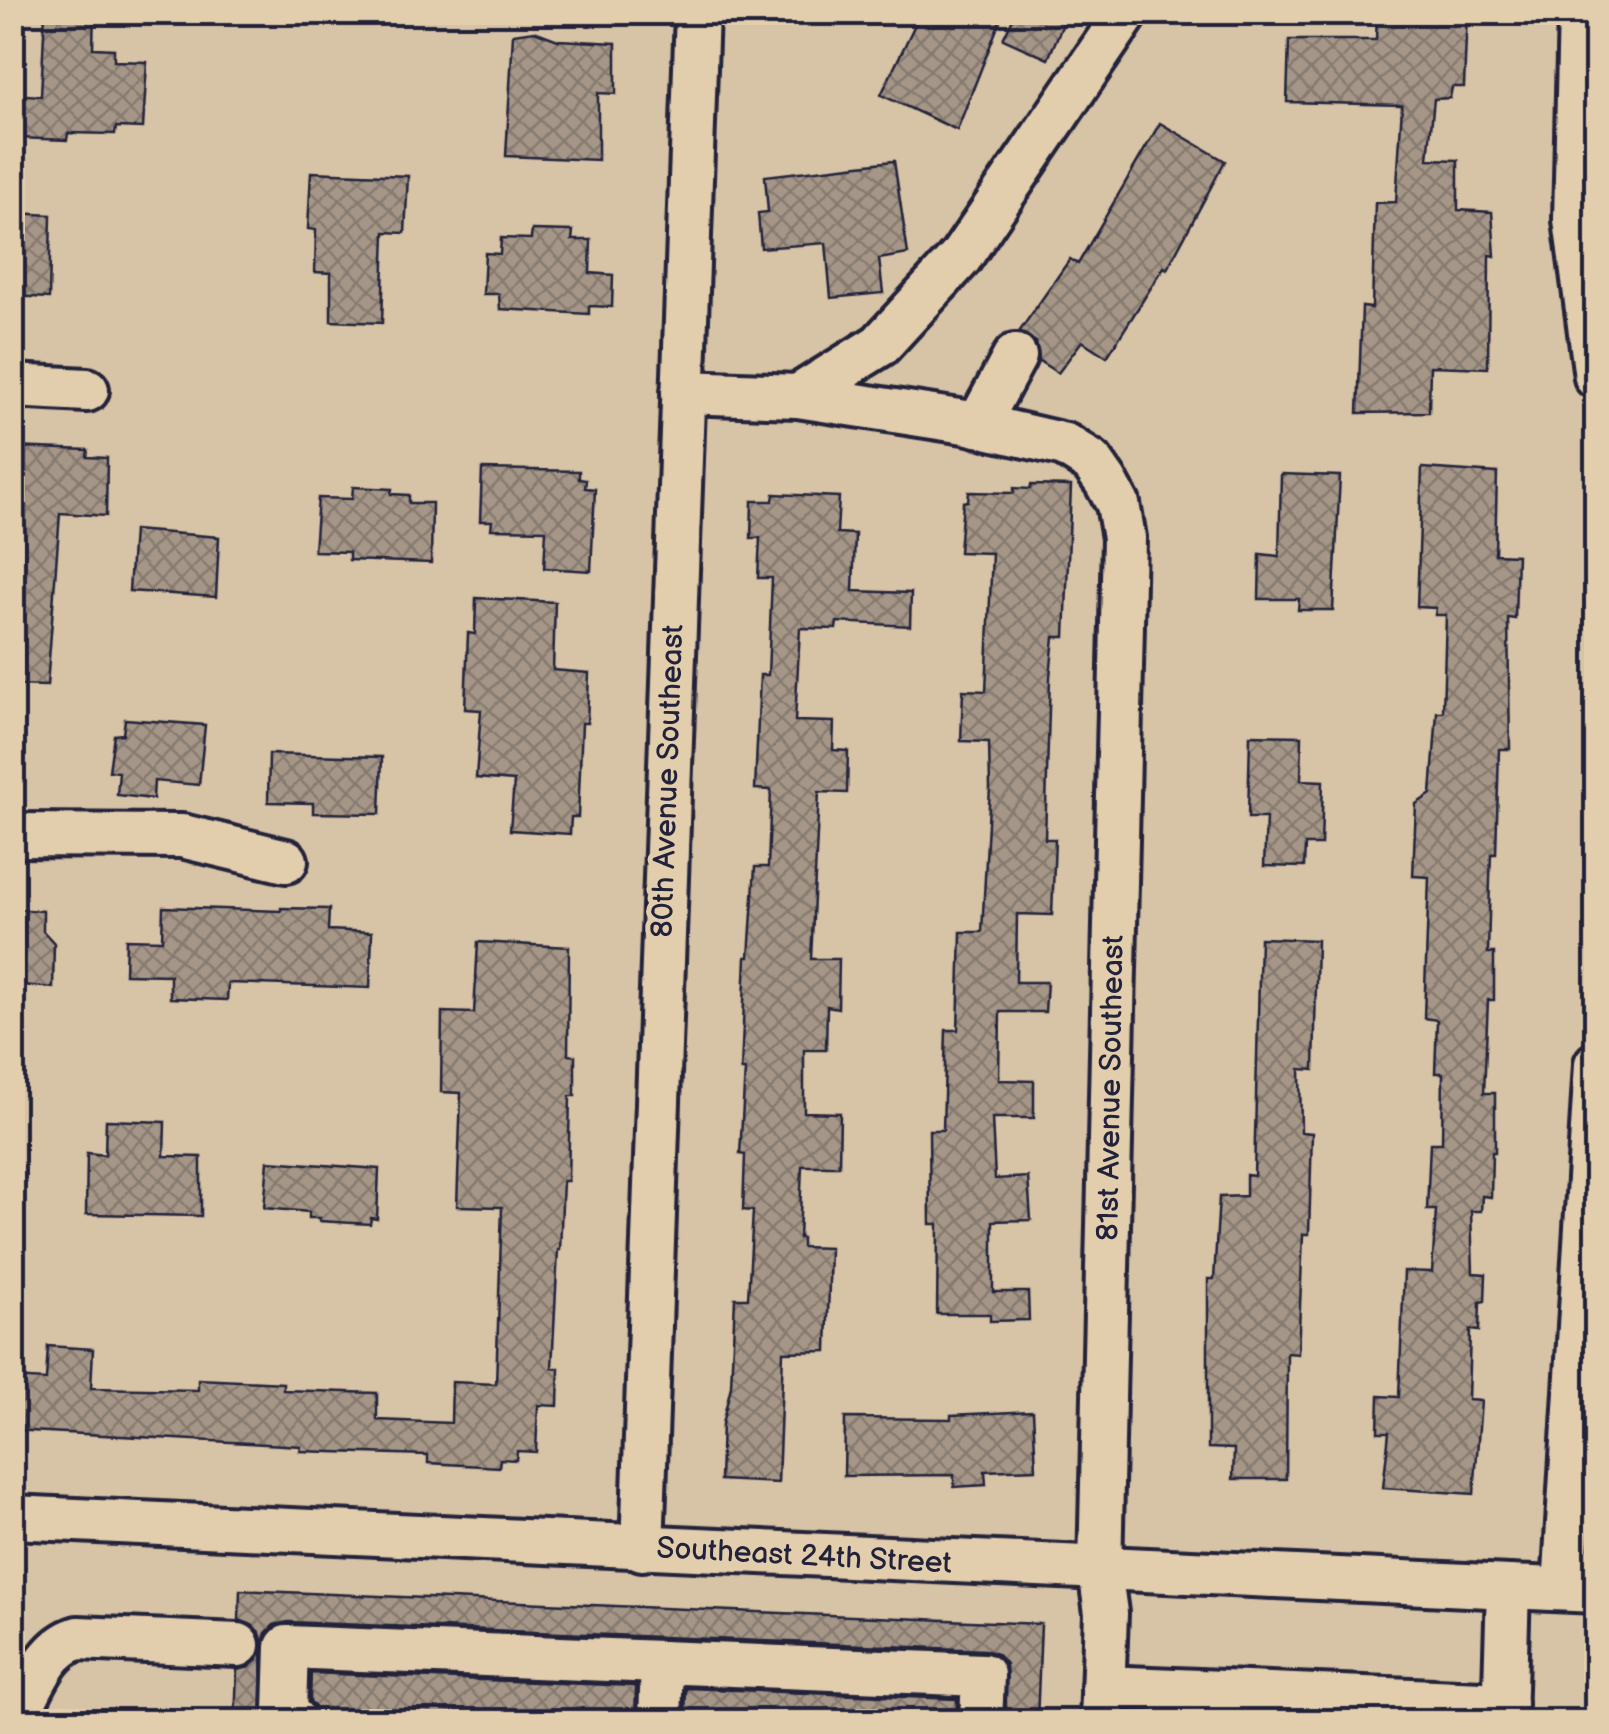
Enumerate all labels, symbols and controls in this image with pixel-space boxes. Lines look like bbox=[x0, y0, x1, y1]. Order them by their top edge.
street label: 80th Avenue Southeast bbox=[645, 624, 691, 938]
street label: 81st Avenue Southeast bbox=[1090, 935, 1132, 1241]
street label: Southeast 24th Street bbox=[655, 1530, 953, 1582]

